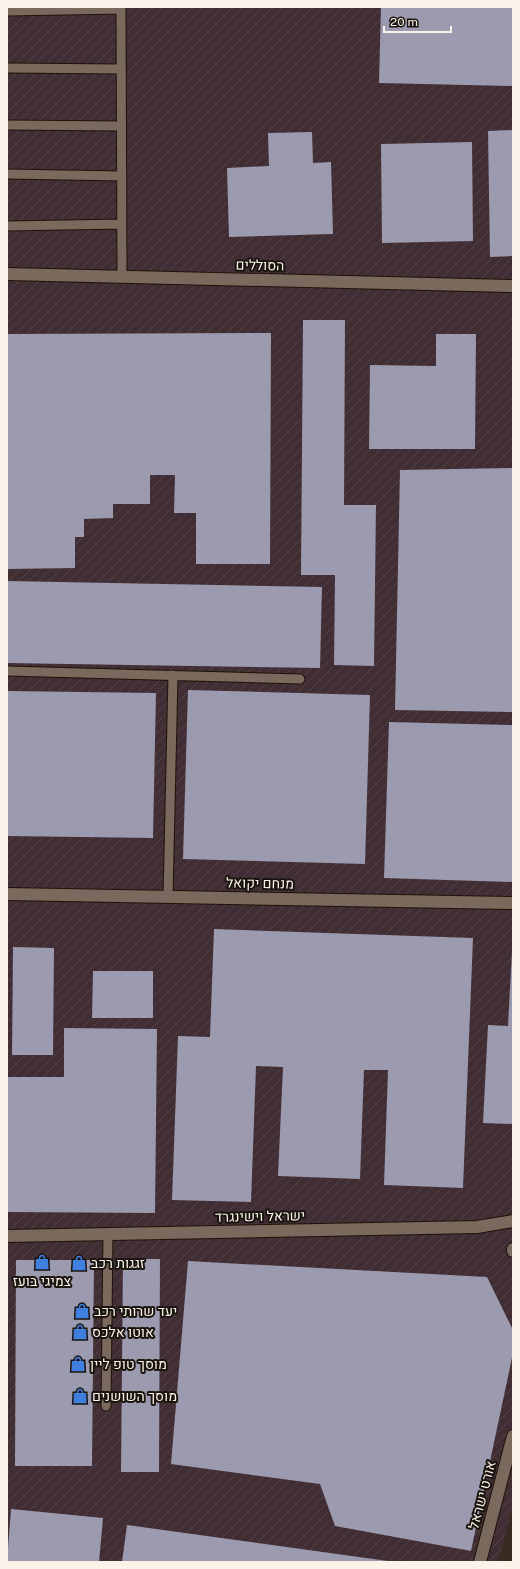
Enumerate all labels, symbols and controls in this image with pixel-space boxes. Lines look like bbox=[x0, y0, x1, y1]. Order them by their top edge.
scale bar bbox=[384, 8, 451, 34]
text: 20 m bbox=[390, 15, 418, 29]
street label: הסוללים bbox=[235, 257, 285, 273]
street label: מנחם יקואל bbox=[226, 874, 294, 892]
street label: ישראל וישינגרד bbox=[215, 1207, 305, 1225]
shop icon: צמיגי בועז bbox=[33, 1253, 51, 1271]
shop icon: זגגות רכב bbox=[70, 1254, 88, 1272]
place label: זגגות רכב bbox=[91, 1255, 145, 1271]
place label: צמיגי בועז bbox=[13, 1273, 72, 1289]
shop icon: יעד שרותי רכב bbox=[73, 1302, 91, 1320]
place label: יעד שרותי רכב bbox=[94, 1303, 177, 1319]
shop icon: אוטו אלכס bbox=[71, 1323, 89, 1341]
place label: אוטו אלכס bbox=[92, 1324, 154, 1340]
shop icon: מוסך טופ ליין bbox=[69, 1355, 87, 1373]
place label: מוסך טופ ליין bbox=[90, 1356, 167, 1372]
shop icon: מוסך השושנים bbox=[71, 1387, 89, 1405]
place label: מוסך השושנים bbox=[92, 1388, 177, 1404]
street label: אורט ישראל bbox=[465, 1459, 499, 1531]

